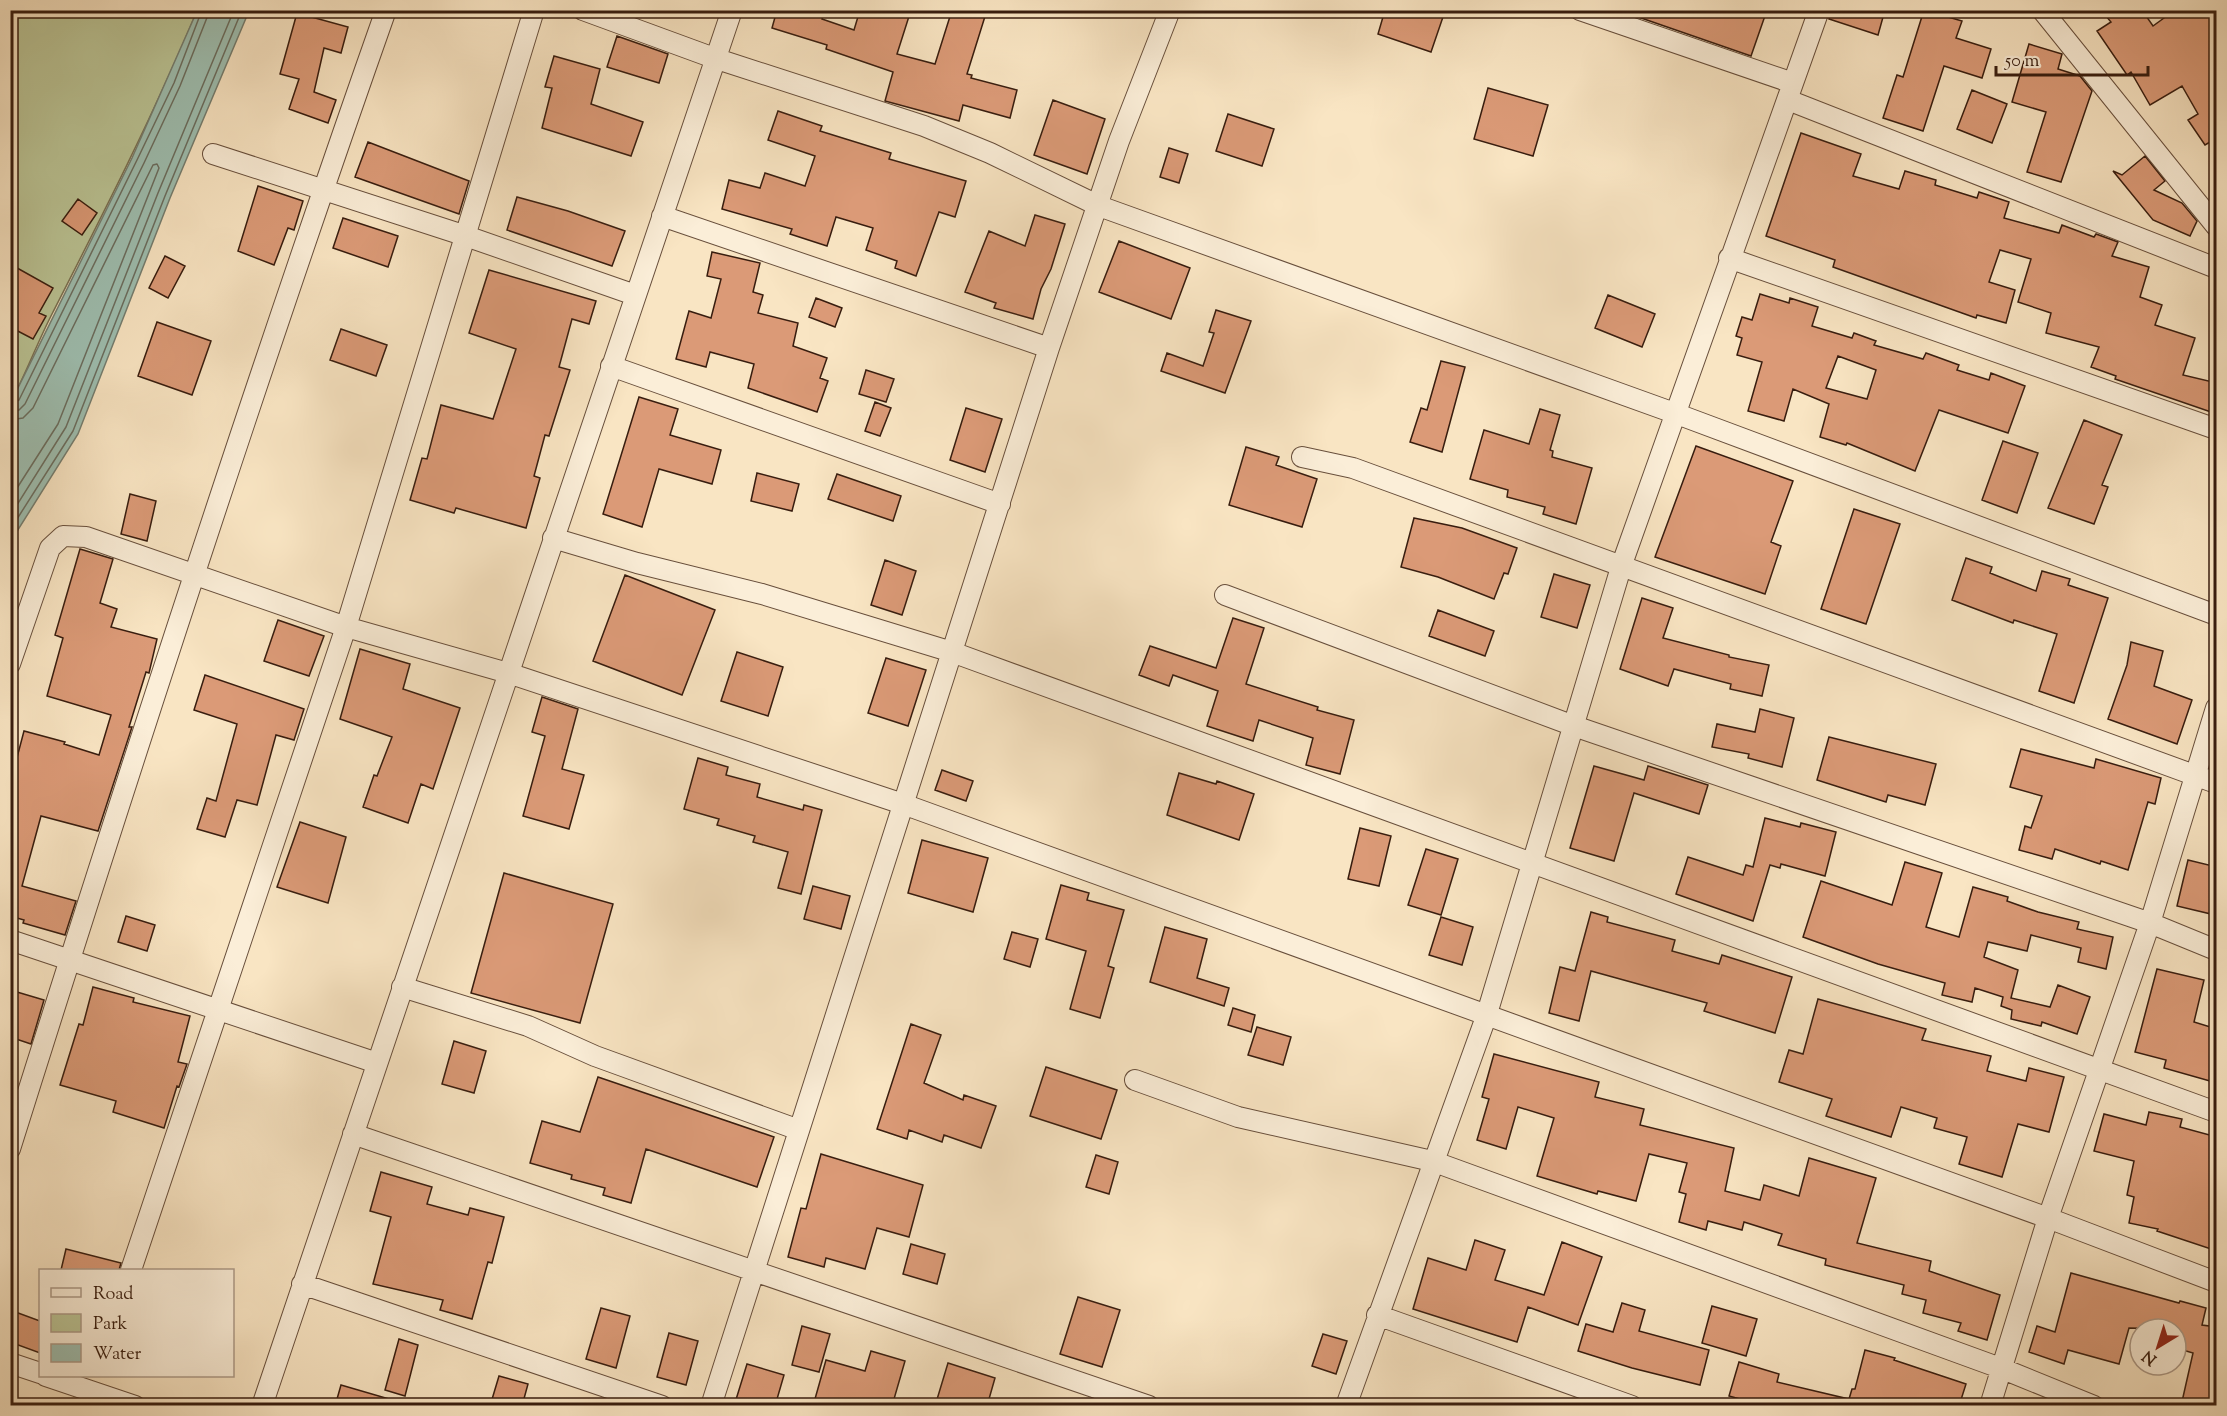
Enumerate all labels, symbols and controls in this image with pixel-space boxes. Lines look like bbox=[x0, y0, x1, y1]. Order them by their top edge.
scale bar bbox=[1996, 39, 2148, 77]
text: 50 m bbox=[2004, 49, 2040, 75]
legend bbox=[39, 1269, 234, 1377]
text: Road bbox=[93, 1282, 133, 1308]
text: Park bbox=[93, 1312, 128, 1338]
north arrow bbox=[2128, 1317, 2188, 1377]
text: Water bbox=[93, 1342, 142, 1368]
text: N bbox=[2138, 1344, 2162, 1370]

